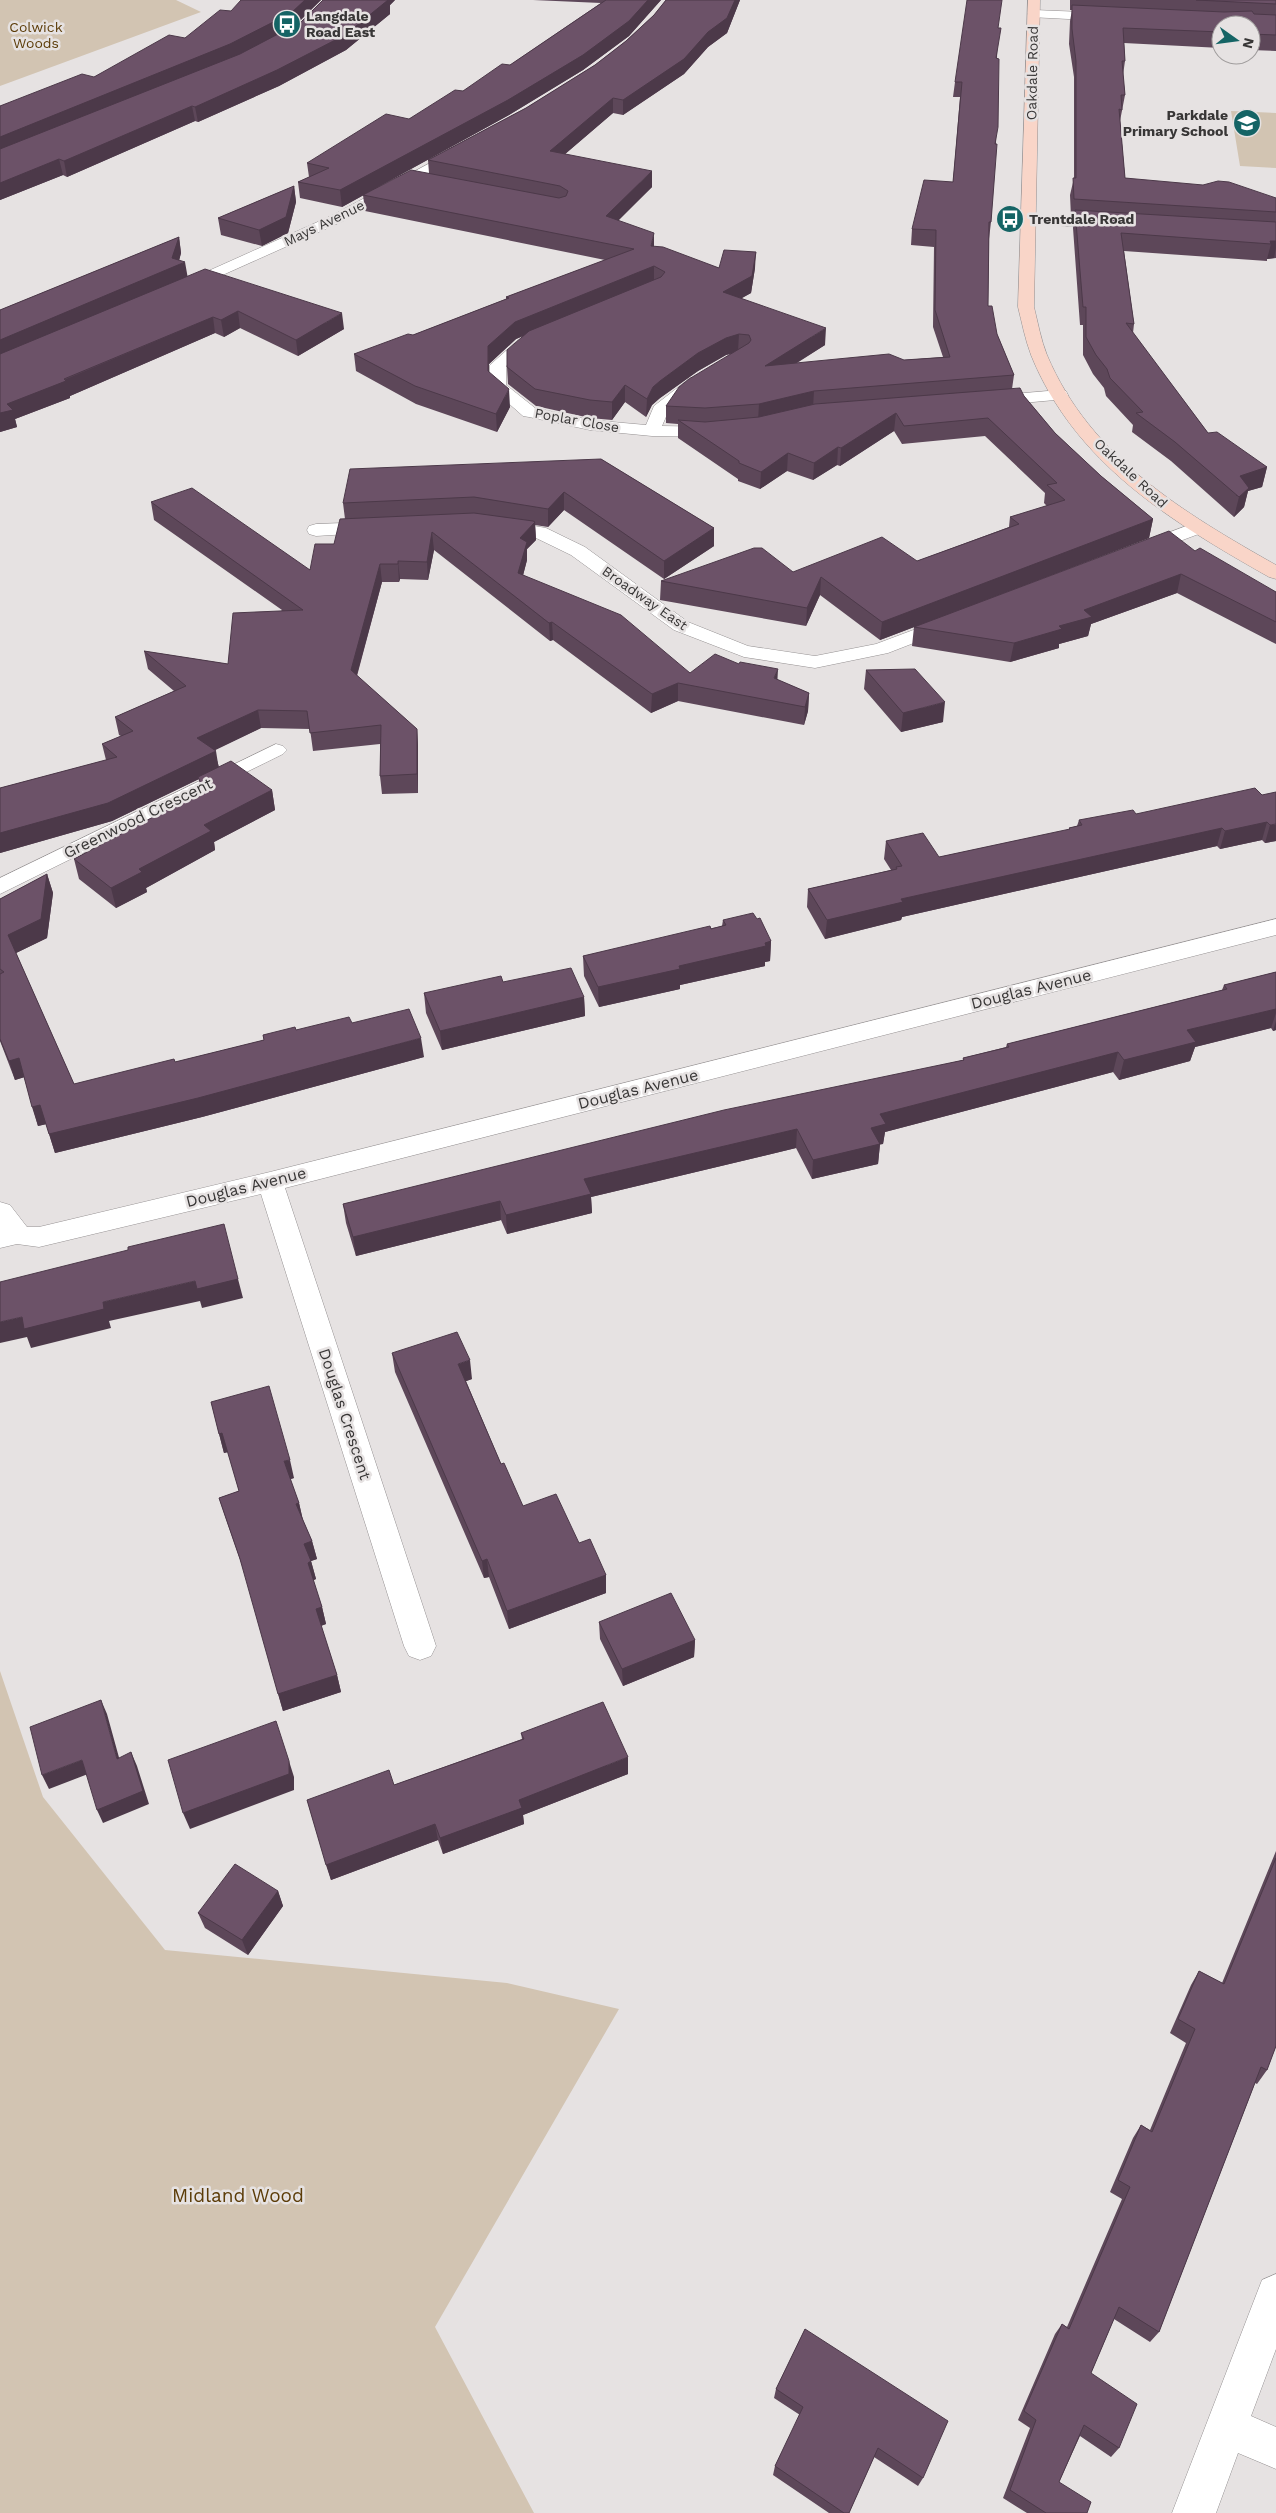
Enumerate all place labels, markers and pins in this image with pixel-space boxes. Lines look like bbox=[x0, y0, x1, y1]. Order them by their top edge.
place label: Langdale Road East bbox=[306, 8, 375, 40]
bus stop icon: Langdale Road East bbox=[272, 9, 302, 39]
place label: Parkdale Primary School bbox=[1123, 107, 1228, 139]
school or university icon: Parkdale Primary School bbox=[1232, 108, 1262, 138]
bus stop icon: Trentdale Road bbox=[995, 204, 1025, 234]
place label: Trentdale Road bbox=[1029, 211, 1134, 227]

